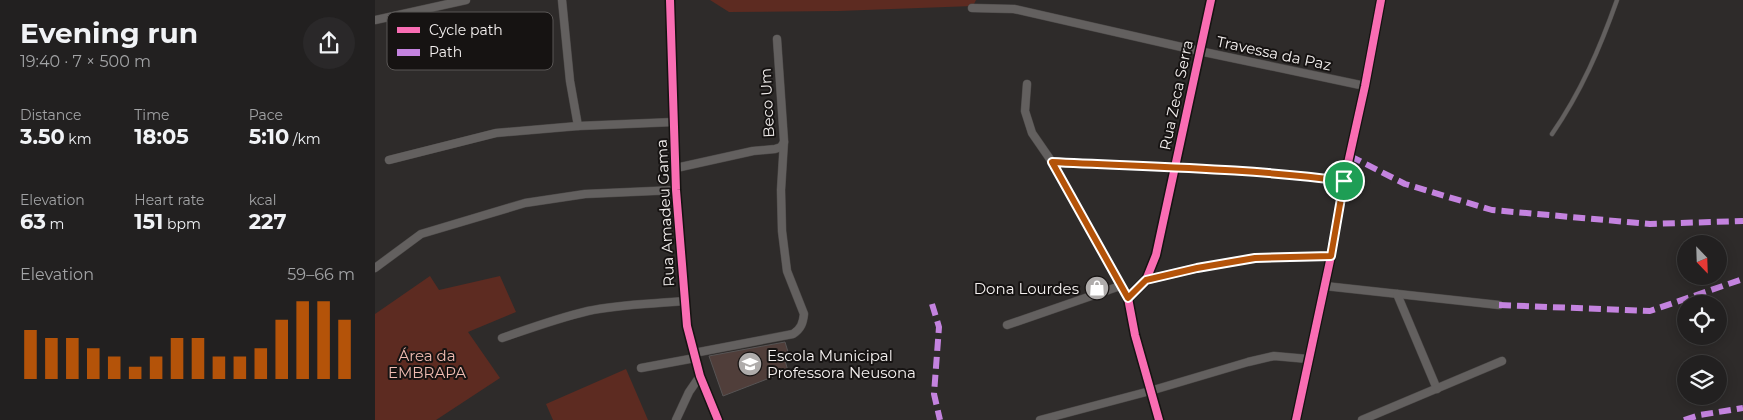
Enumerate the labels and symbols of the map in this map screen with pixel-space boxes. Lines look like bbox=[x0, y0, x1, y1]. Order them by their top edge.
legend bbox=[387, 12, 553, 70]
text: Cycle path bbox=[429, 21, 503, 39]
street label: Travessa da Paz bbox=[1215, 32, 1333, 75]
street label: Rua Zeca Serra bbox=[1155, 38, 1197, 152]
text: Path bbox=[429, 43, 462, 61]
street label: Beco Um bbox=[756, 68, 778, 138]
street label: Rua Amadeu Gama bbox=[652, 139, 678, 287]
pin bbox=[1323, 160, 1365, 202]
north arrow bbox=[1677, 235, 1727, 285]
shop icon: Dona Lourdes bbox=[1084, 275, 1110, 301]
place label: Dona Lourdes bbox=[974, 279, 1079, 298]
park label: Área da EMBRAPA bbox=[388, 346, 466, 382]
place label: Escola Municipal Professora Neusona bbox=[767, 346, 916, 382]
school or university icon: Escola Municipal Professora Neusona bbox=[737, 351, 763, 377]

